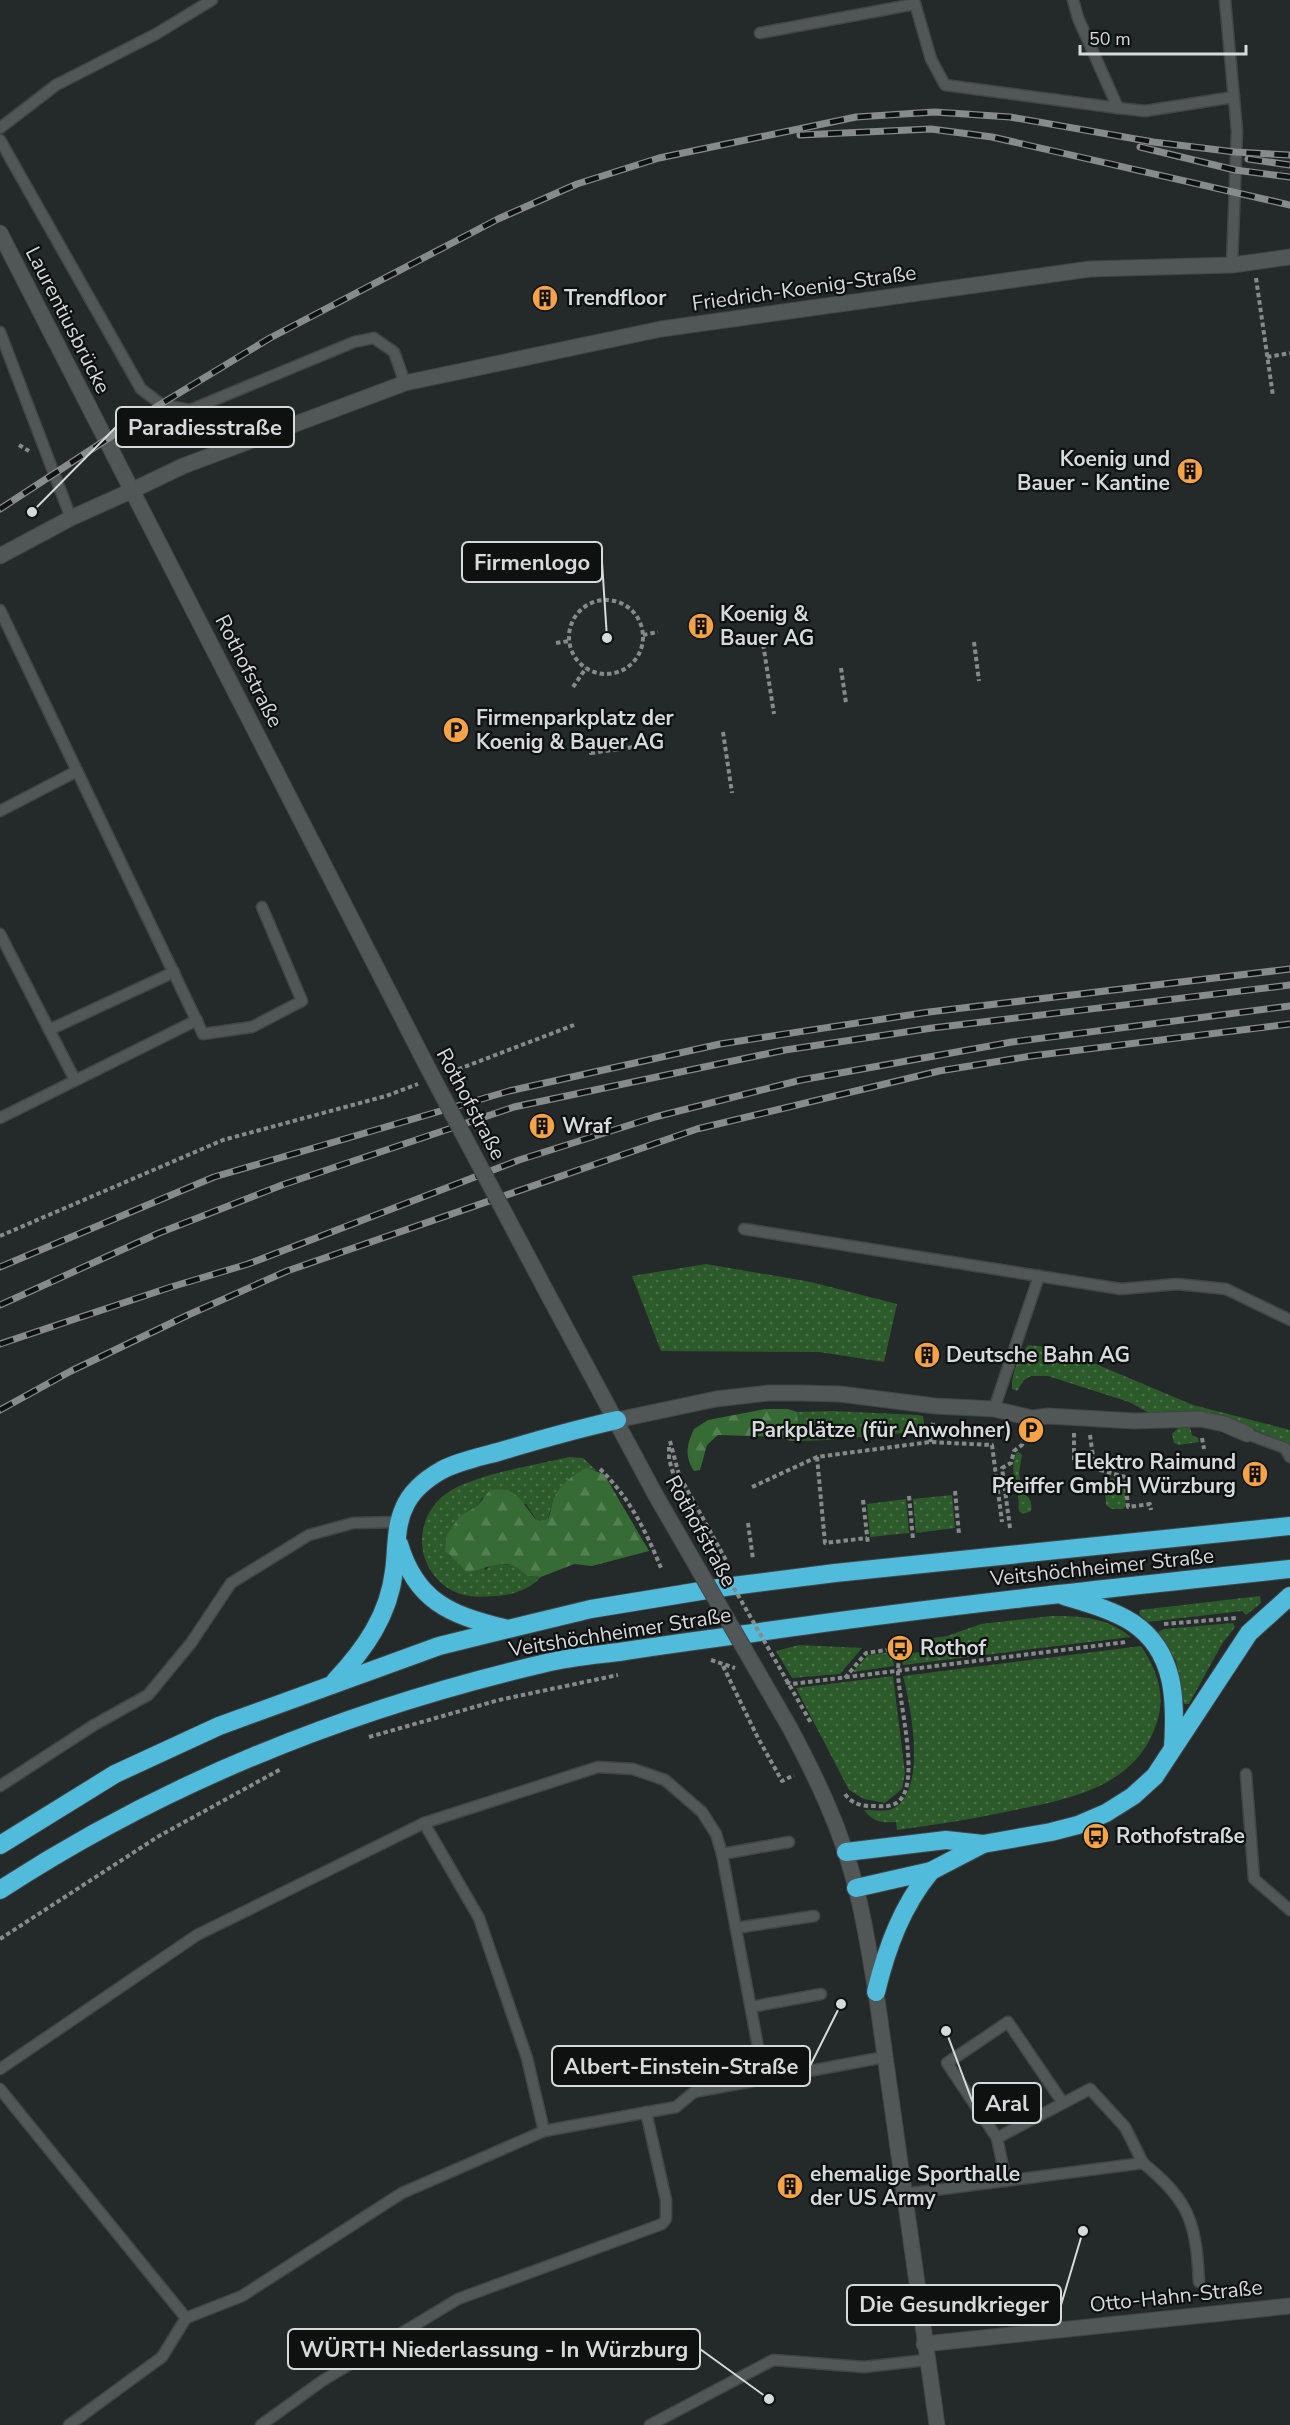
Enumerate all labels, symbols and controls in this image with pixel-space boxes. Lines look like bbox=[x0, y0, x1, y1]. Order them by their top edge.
scale bar bbox=[1080, 18, 1246, 56]
text: 50 m bbox=[1089, 27, 1131, 51]
street label: Laurentiusbrücke bbox=[19, 242, 117, 398]
street label: Friedrich-Koenig-Straße bbox=[690, 258, 918, 318]
building icon: Trendfloor bbox=[530, 283, 560, 313]
place label: Trendfloor bbox=[564, 284, 667, 312]
callout: Paradiesstraße bbox=[116, 407, 294, 447]
text: Paradiesstraße bbox=[128, 413, 282, 443]
place label: Koenig und Bauer - Kantine bbox=[1017, 445, 1170, 497]
building icon: Koenig und Bauer - Kantine bbox=[1175, 456, 1205, 486]
callout: Firmenlogo bbox=[462, 542, 602, 582]
text: Firmenlogo bbox=[474, 548, 590, 578]
place label: Koenig & Bauer AG bbox=[720, 600, 814, 652]
street label: Rothofstraße bbox=[209, 610, 289, 732]
building icon: Koenig & Bauer AG bbox=[686, 611, 716, 641]
place label: Firmenparkplatz der Koenig & Bauer AG bbox=[476, 704, 675, 756]
parking icon: Firmenparkplatz der Koenig & Bauer AG bbox=[441, 715, 471, 745]
street label: Rothofstraße bbox=[430, 1043, 512, 1165]
building icon: Wraf bbox=[527, 1111, 557, 1141]
place label: Wraf bbox=[562, 1112, 612, 1140]
building icon: Deutsche Bahn AG bbox=[912, 1340, 942, 1370]
place label: Deutsche Bahn AG bbox=[946, 1341, 1130, 1369]
parking icon: Parkplätze (für Anwohner) bbox=[1016, 1415, 1046, 1445]
place label: Parkplätze (für Anwohner) bbox=[751, 1416, 1012, 1444]
place label: Elektro Raimund Pfeiffer GmbH Würzburg bbox=[992, 1448, 1236, 1500]
building icon: Elektro Raimund Pfeiffer GmbH Würzburg bbox=[1240, 1459, 1270, 1489]
street label: Rothofstraße bbox=[659, 1470, 743, 1592]
street label: Veitshöchheimer Straße bbox=[988, 1541, 1215, 1593]
street label: Veitshöchheimer Straße bbox=[506, 1601, 733, 1664]
bus stop icon: Rothof bbox=[885, 1633, 915, 1663]
place label: Rothof bbox=[920, 1634, 986, 1662]
bus stop icon: Rothofstraße bbox=[1081, 1821, 1111, 1851]
place label: Rothofstraße bbox=[1116, 1822, 1245, 1850]
callout: Albert-Einstein-Straße bbox=[552, 2046, 810, 2086]
text: Albert-Einstein-Straße bbox=[564, 2052, 798, 2082]
callout: Aral bbox=[973, 2083, 1041, 2123]
text: Aral bbox=[985, 2089, 1029, 2119]
place label: ehemalige Sporthalle der US Army bbox=[810, 2160, 1020, 2212]
building icon: ehemalige Sporthalle der US Army bbox=[775, 2171, 805, 2201]
street label: Otto-Hahn-Straße bbox=[1088, 2273, 1264, 2319]
callout: Die Gesundkrieger bbox=[847, 2285, 1061, 2325]
text: Die Gesundkrieger bbox=[859, 2290, 1049, 2320]
callout: WÜRTH Niederlassung - In Würzburg bbox=[288, 2329, 700, 2369]
text: WÜRTH Niederlassung - In Würzburg bbox=[300, 2335, 688, 2365]

